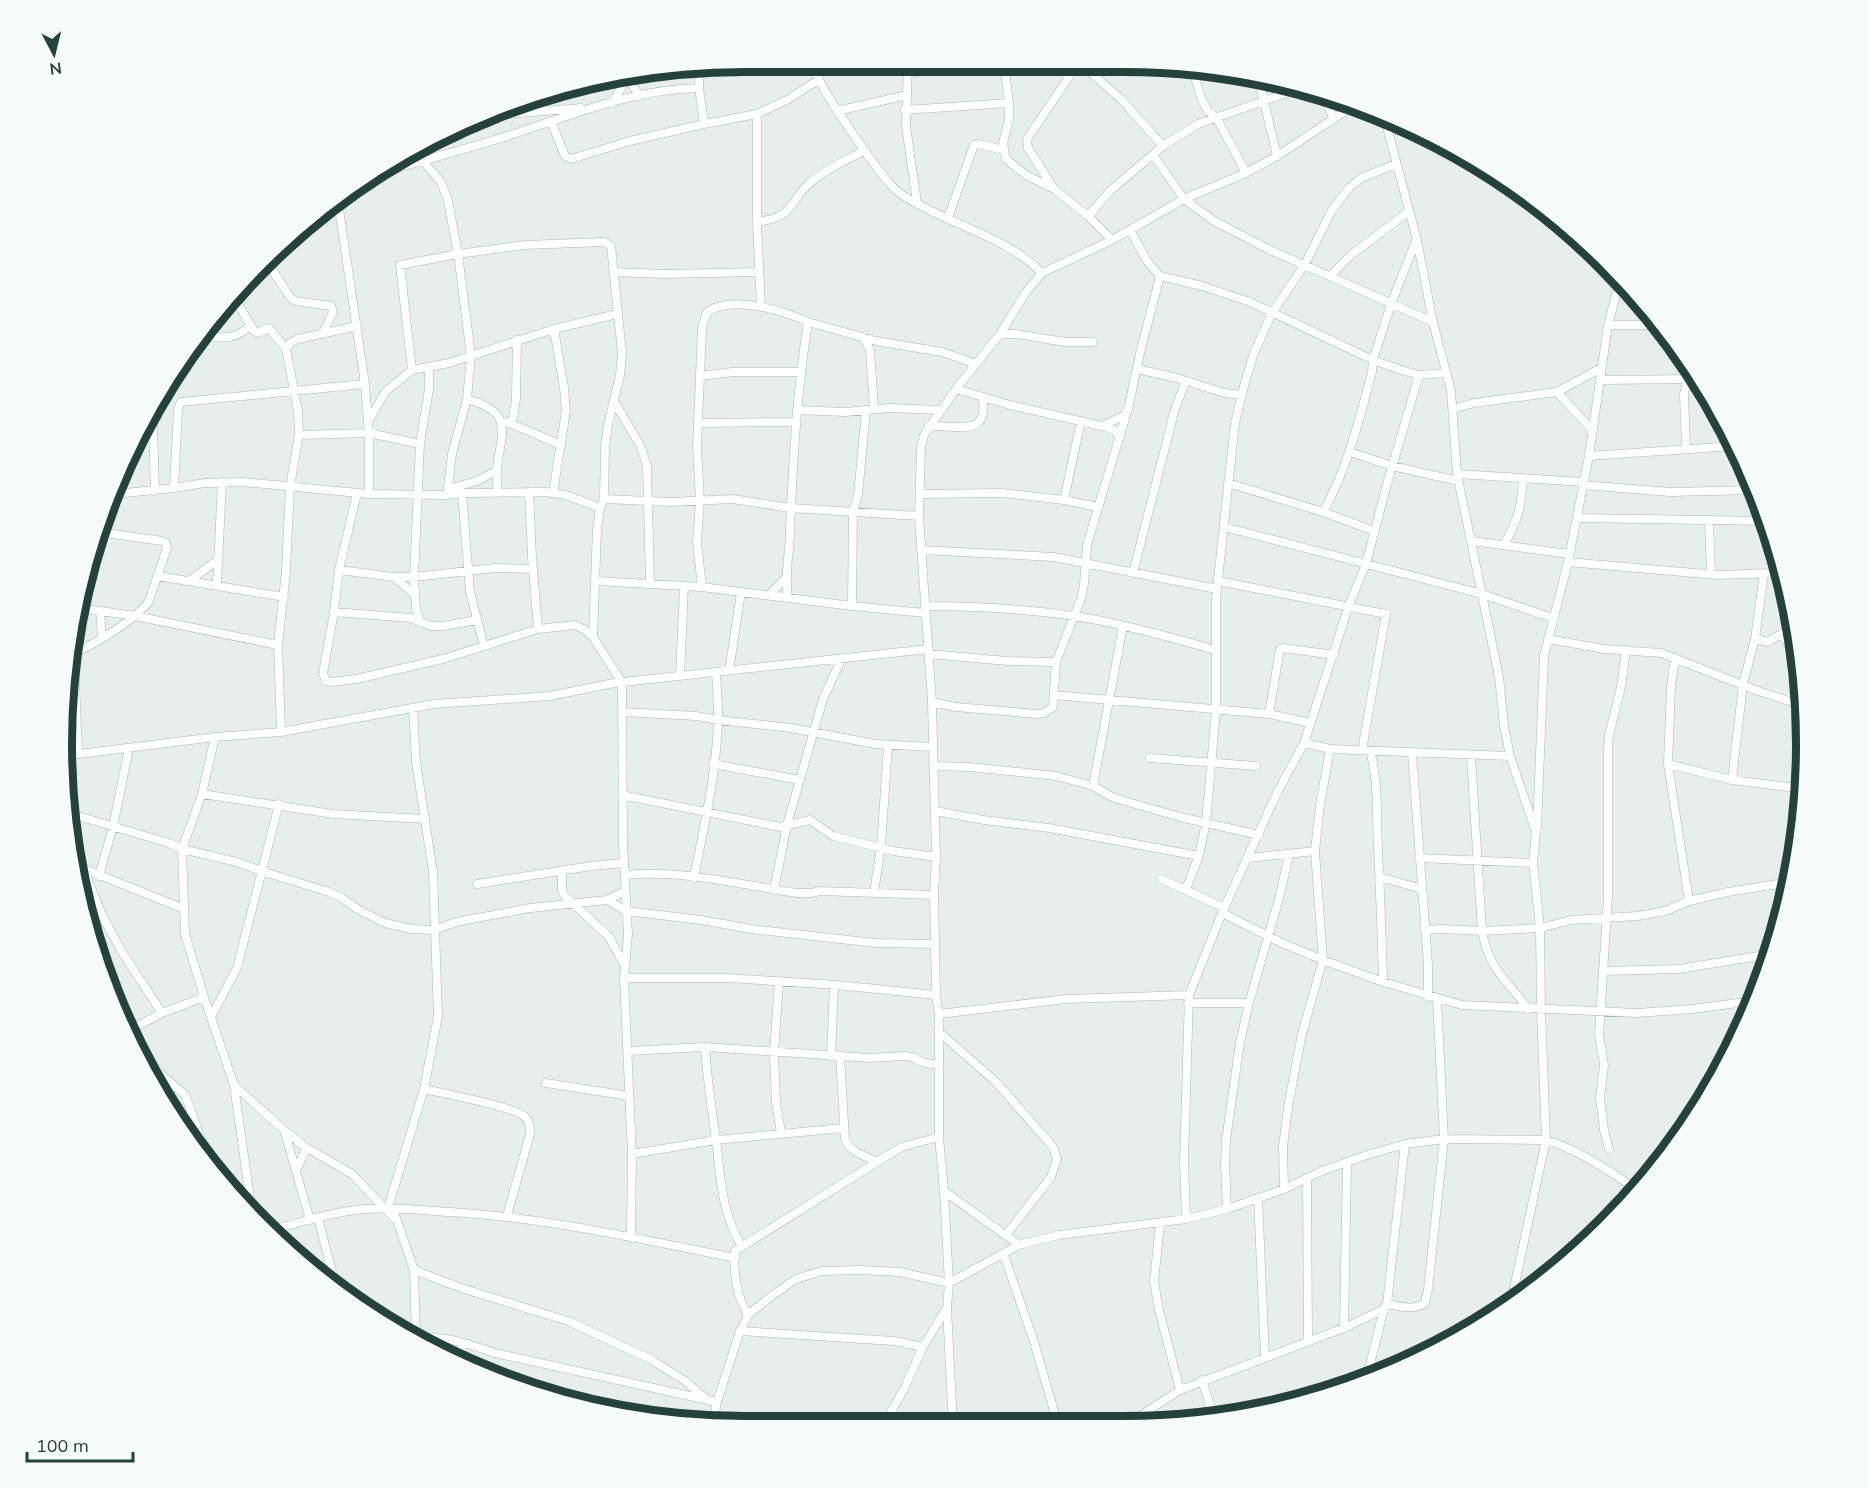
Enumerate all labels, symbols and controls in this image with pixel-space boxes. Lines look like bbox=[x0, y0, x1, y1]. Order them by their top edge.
north arrow bbox=[24, 24, 84, 84]
text: N bbox=[49, 58, 63, 80]
scale bar bbox=[27, 1425, 134, 1463]
text: 100 m bbox=[36, 1434, 89, 1457]

